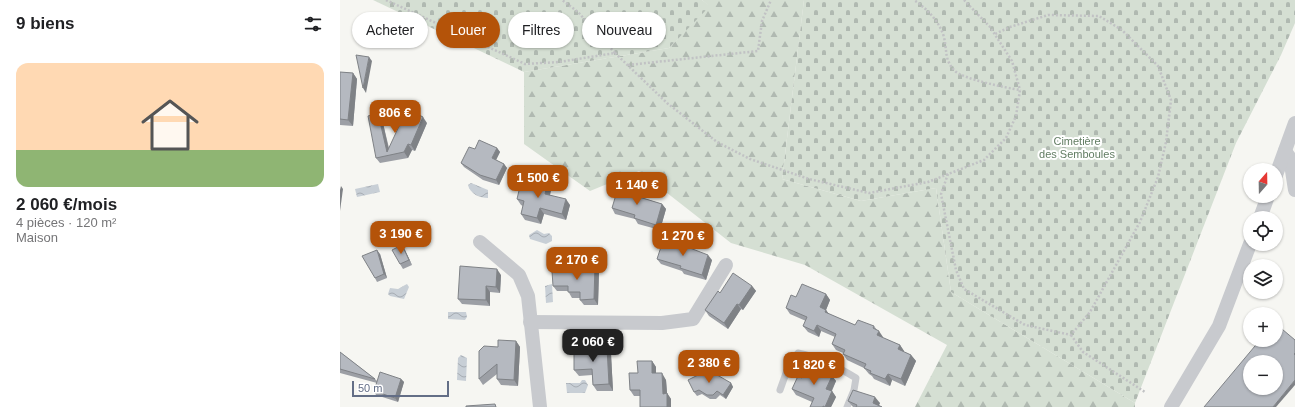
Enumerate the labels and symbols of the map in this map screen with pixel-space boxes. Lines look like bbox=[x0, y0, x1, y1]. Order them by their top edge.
pin: 806 € bbox=[367, 100, 423, 134]
park label: Cimetière des Semboules bbox=[1039, 135, 1115, 160]
north arrow bbox=[1243, 163, 1283, 203]
pin: 1 500 € bbox=[501, 165, 575, 199]
pin: 1 140 € bbox=[600, 172, 674, 206]
pin: 3 190 € bbox=[364, 221, 438, 255]
pin: 1 270 € bbox=[646, 223, 720, 257]
pin: 2 170 € bbox=[540, 247, 614, 281]
pin: 2 060 € bbox=[556, 329, 630, 363]
pin: 2 380 € bbox=[672, 350, 746, 384]
pin: 1 820 € bbox=[777, 352, 851, 386]
scale bar bbox=[352, 379, 449, 398]

